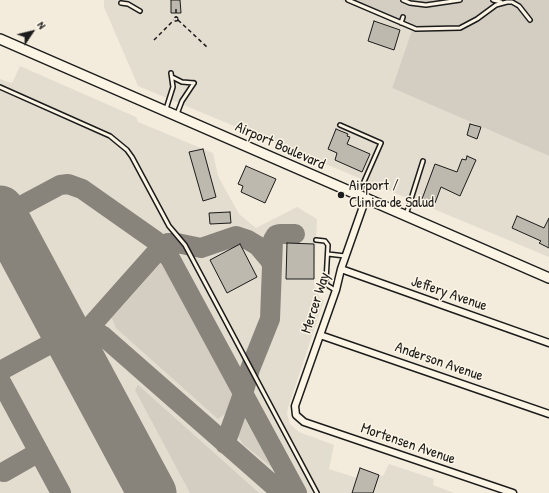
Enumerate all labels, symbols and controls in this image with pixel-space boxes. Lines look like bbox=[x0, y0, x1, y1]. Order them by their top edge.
north arrow bbox=[12, 12, 52, 52]
text: N bbox=[34, 19, 49, 32]
street label: Airport Boulevard bbox=[232, 118, 328, 174]
place label: Airport / Clinica de Salud bbox=[349, 177, 434, 212]
marker: Airport / Clinica de Salud bbox=[336, 190, 346, 200]
street label: Mercer Way bbox=[298, 270, 334, 336]
street label: Jeffery Avenue bbox=[409, 273, 489, 315]
street label: Anderson Avenue bbox=[393, 339, 485, 385]
street label: Mortensen Avenue bbox=[358, 419, 458, 469]

